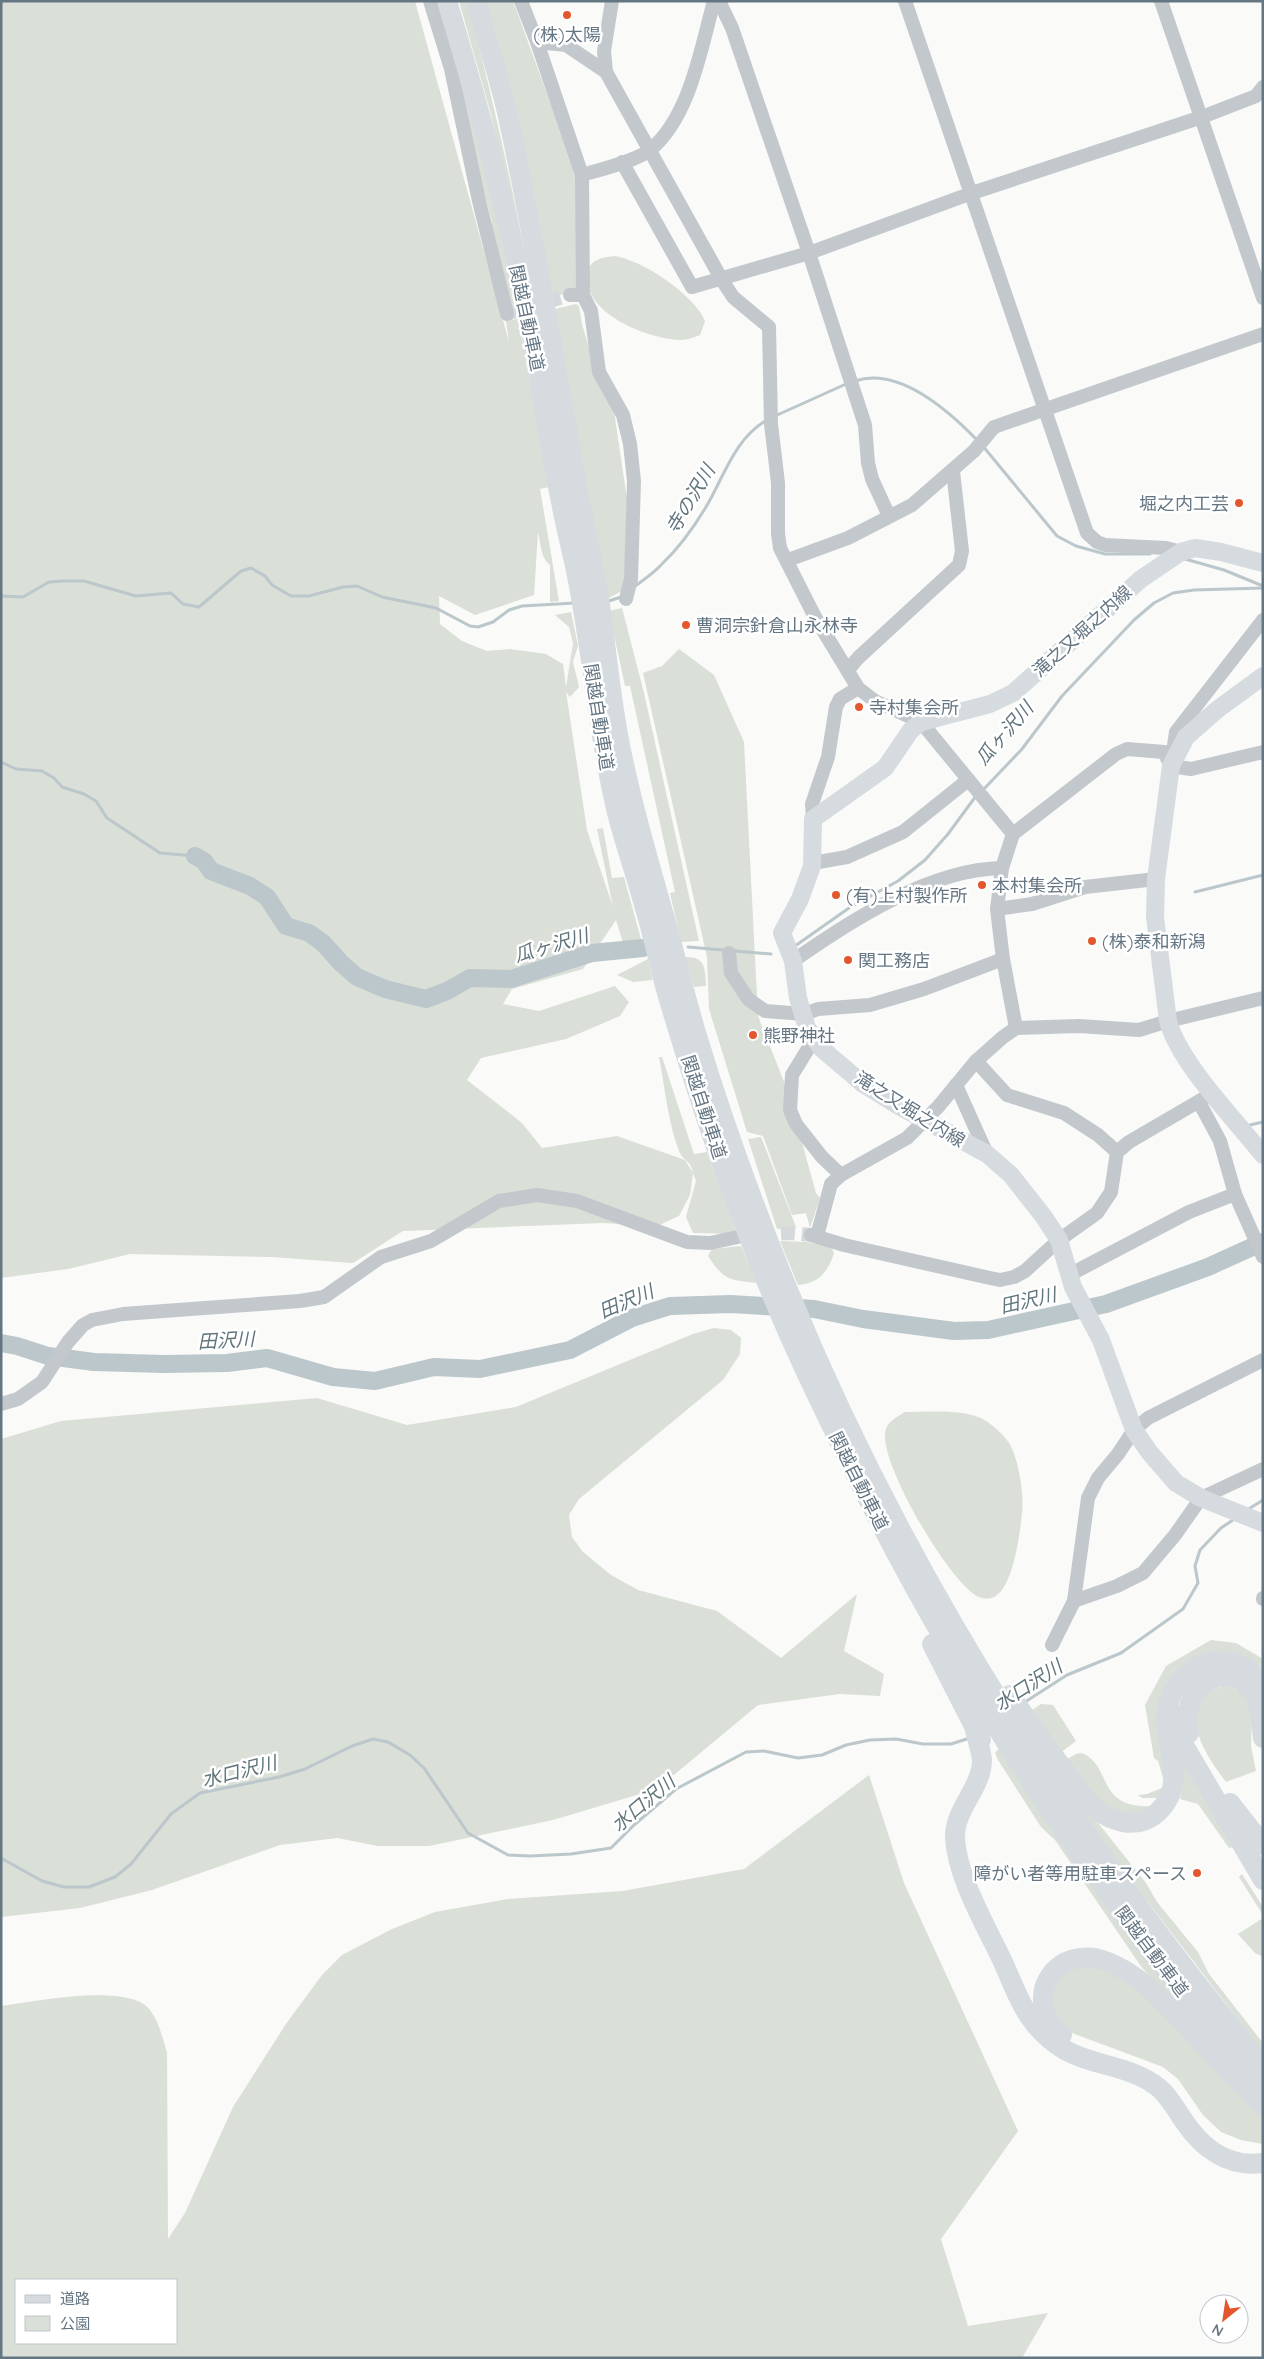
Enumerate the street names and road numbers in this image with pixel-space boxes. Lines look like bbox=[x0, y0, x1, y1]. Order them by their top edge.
street label: 関越自動車道 bbox=[505, 263, 549, 373]
street label: 滝之又堀之内線 bbox=[1027, 580, 1137, 682]
street label: 関越自動車道 bbox=[579, 662, 619, 772]
street label: 関越自動車道 bbox=[676, 1052, 732, 1162]
street label: 滝之又堀之内線 bbox=[850, 1066, 970, 1152]
street label: 関越自動車道 bbox=[824, 1428, 894, 1534]
street label: 関越自動車道 bbox=[1110, 1901, 1194, 2001]

